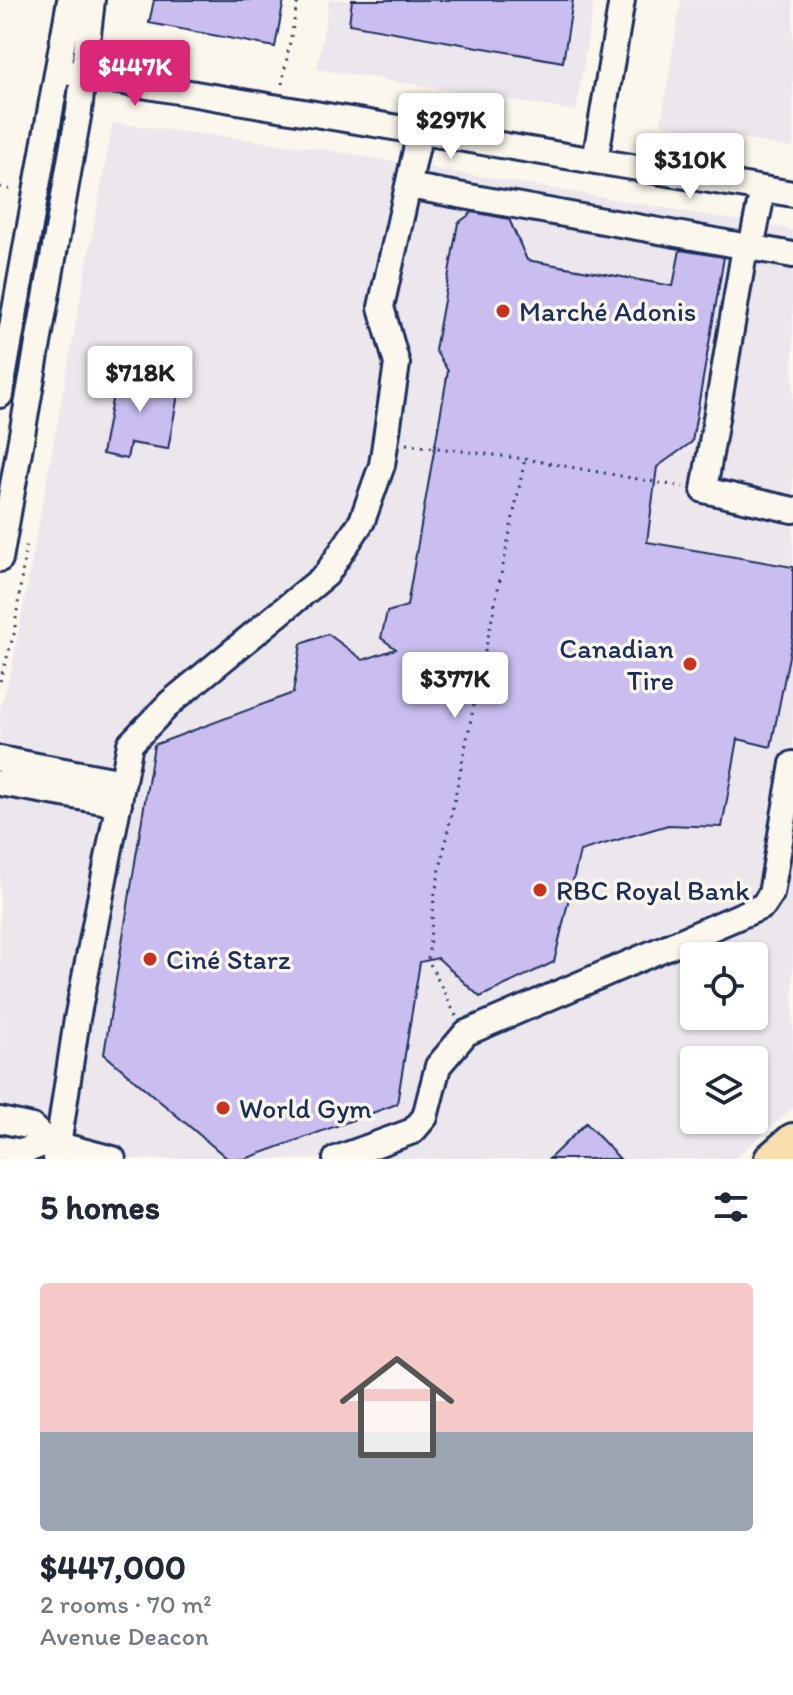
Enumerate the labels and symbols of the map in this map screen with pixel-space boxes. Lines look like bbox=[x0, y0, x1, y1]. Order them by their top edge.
pin: $447K bbox=[79, 40, 191, 108]
pin: $297K bbox=[395, 93, 507, 161]
pin: $310K bbox=[634, 133, 746, 201]
place label: Marché Adonis bbox=[519, 294, 696, 328]
marker: Marché Adonis bbox=[494, 302, 512, 320]
pin: $718K bbox=[84, 346, 196, 414]
place label: Canadian Tire bbox=[559, 631, 674, 697]
pin: $377K bbox=[399, 652, 511, 720]
marker: Canadian Tire bbox=[681, 655, 699, 673]
place label: RBC Royal Bank bbox=[556, 873, 750, 907]
marker: RBC Royal Bank bbox=[531, 881, 549, 899]
place label: Ciné Starz bbox=[166, 942, 291, 976]
marker: Ciné Starz bbox=[141, 950, 159, 968]
place label: World Gym bbox=[239, 1091, 372, 1125]
marker: World Gym bbox=[214, 1099, 232, 1117]

